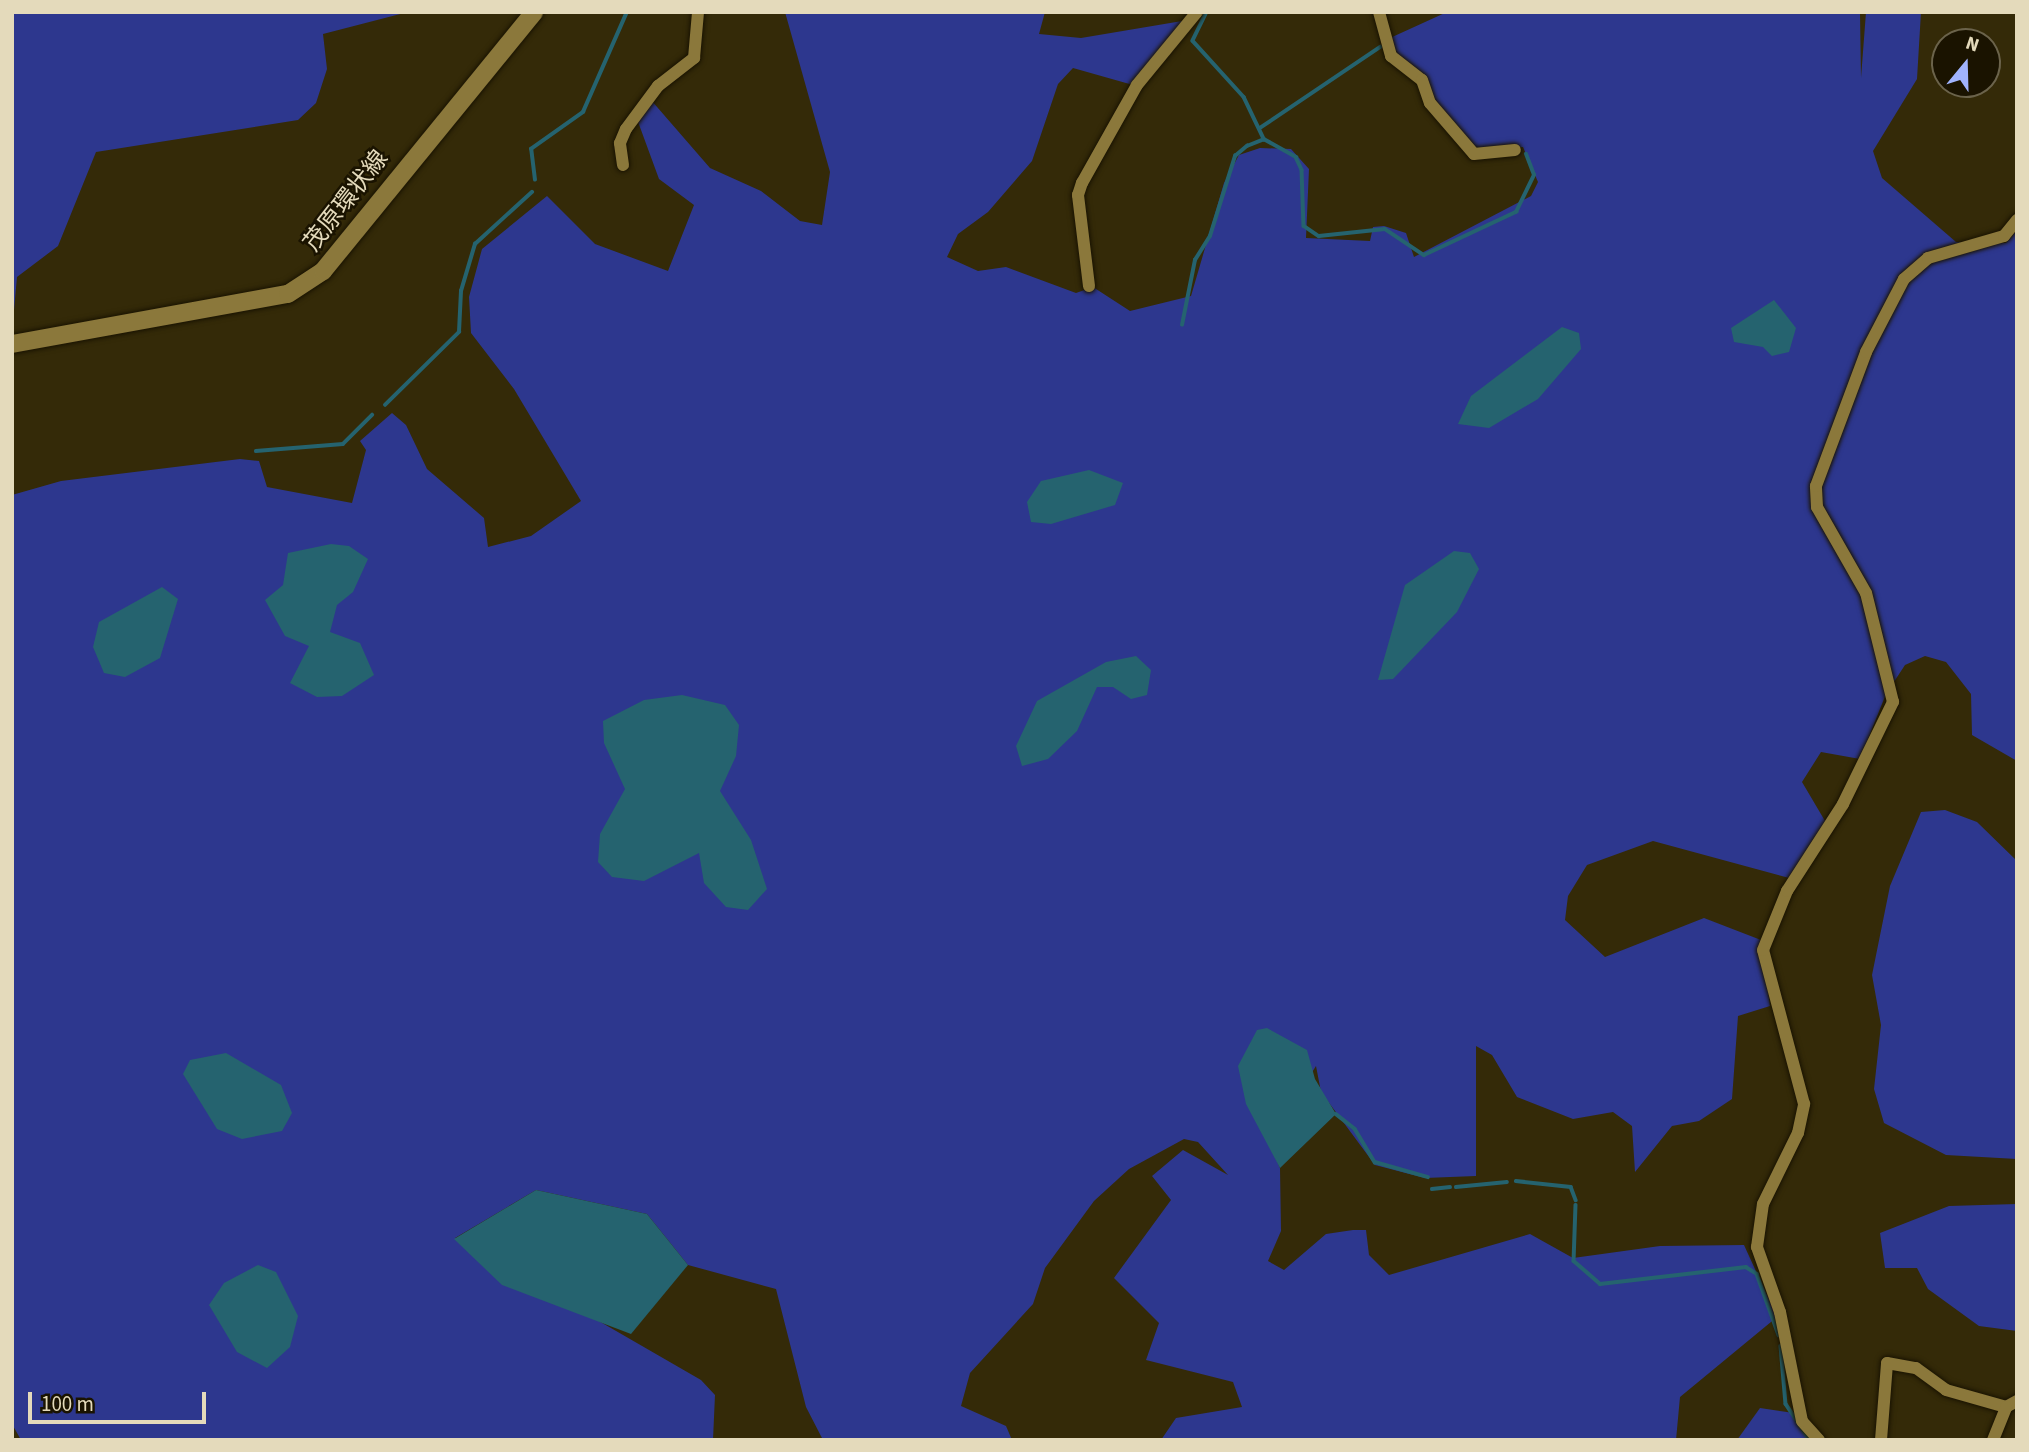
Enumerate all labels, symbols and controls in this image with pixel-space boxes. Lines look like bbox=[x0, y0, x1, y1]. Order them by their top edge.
north arrow bbox=[1931, 28, 2001, 98]
text: N bbox=[1962, 30, 1983, 59]
street label: 茂原環状線 bbox=[298, 145, 394, 257]
scale bar bbox=[32, 1378, 210, 1422]
text: 100 m bbox=[41, 1389, 94, 1419]

